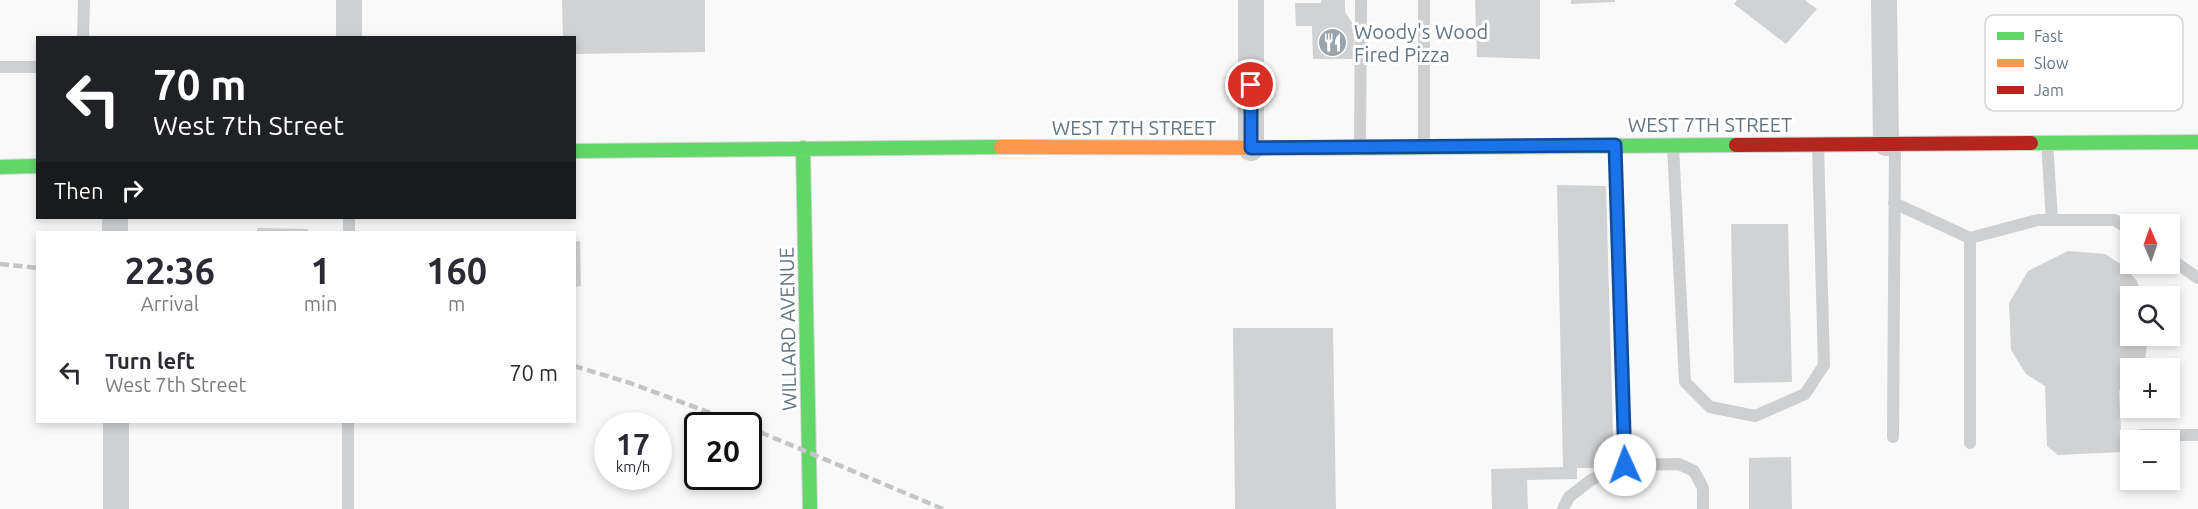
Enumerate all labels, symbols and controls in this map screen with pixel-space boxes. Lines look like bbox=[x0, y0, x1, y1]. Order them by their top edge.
legend bbox=[1985, 15, 2183, 111]
place label: Woody's Wood Fired Pizza bbox=[1354, 20, 1488, 66]
restaurant icon: Woody's Wood Fired Pizza bbox=[1317, 27, 1349, 59]
text: Fast bbox=[2034, 27, 2064, 45]
text: Slow bbox=[2034, 54, 2069, 72]
pin bbox=[1225, 59, 1276, 110]
icon: left bbox=[54, 60, 132, 138]
text: 70 m bbox=[153, 61, 247, 108]
icon: arrive bbox=[1234, 68, 1267, 101]
text: Jam bbox=[2034, 81, 2064, 99]
text: West 7th Street bbox=[153, 110, 344, 140]
street label: WEST 7TH STREET bbox=[1628, 113, 1792, 136]
street label: WEST 7TH STREET bbox=[1052, 116, 1216, 139]
icon: right bbox=[116, 174, 149, 207]
text: Then bbox=[54, 178, 104, 203]
north arrow bbox=[2120, 214, 2180, 274]
map controls bbox=[2120, 214, 2180, 490]
street label: WILLARD AVENUE bbox=[775, 247, 800, 411]
text: 22:36 bbox=[125, 250, 215, 291]
text: 1 bbox=[310, 250, 331, 291]
text: 160 bbox=[426, 250, 487, 291]
button: search bbox=[2120, 286, 2180, 346]
text: Arrival bbox=[141, 292, 199, 315]
text: min bbox=[304, 292, 337, 315]
text: m bbox=[448, 292, 465, 315]
text: Turn left bbox=[105, 348, 195, 373]
icon: left bbox=[54, 356, 87, 389]
button: + bbox=[2120, 358, 2180, 418]
text: 70 m bbox=[509, 360, 558, 385]
text: West 7th Street bbox=[105, 373, 246, 396]
speed limit sign: 20 bbox=[684, 412, 762, 490]
text: 17 bbox=[616, 427, 650, 461]
button: − bbox=[2120, 430, 2180, 490]
position arrow bbox=[1593, 433, 1657, 497]
text: km/h bbox=[616, 458, 650, 475]

